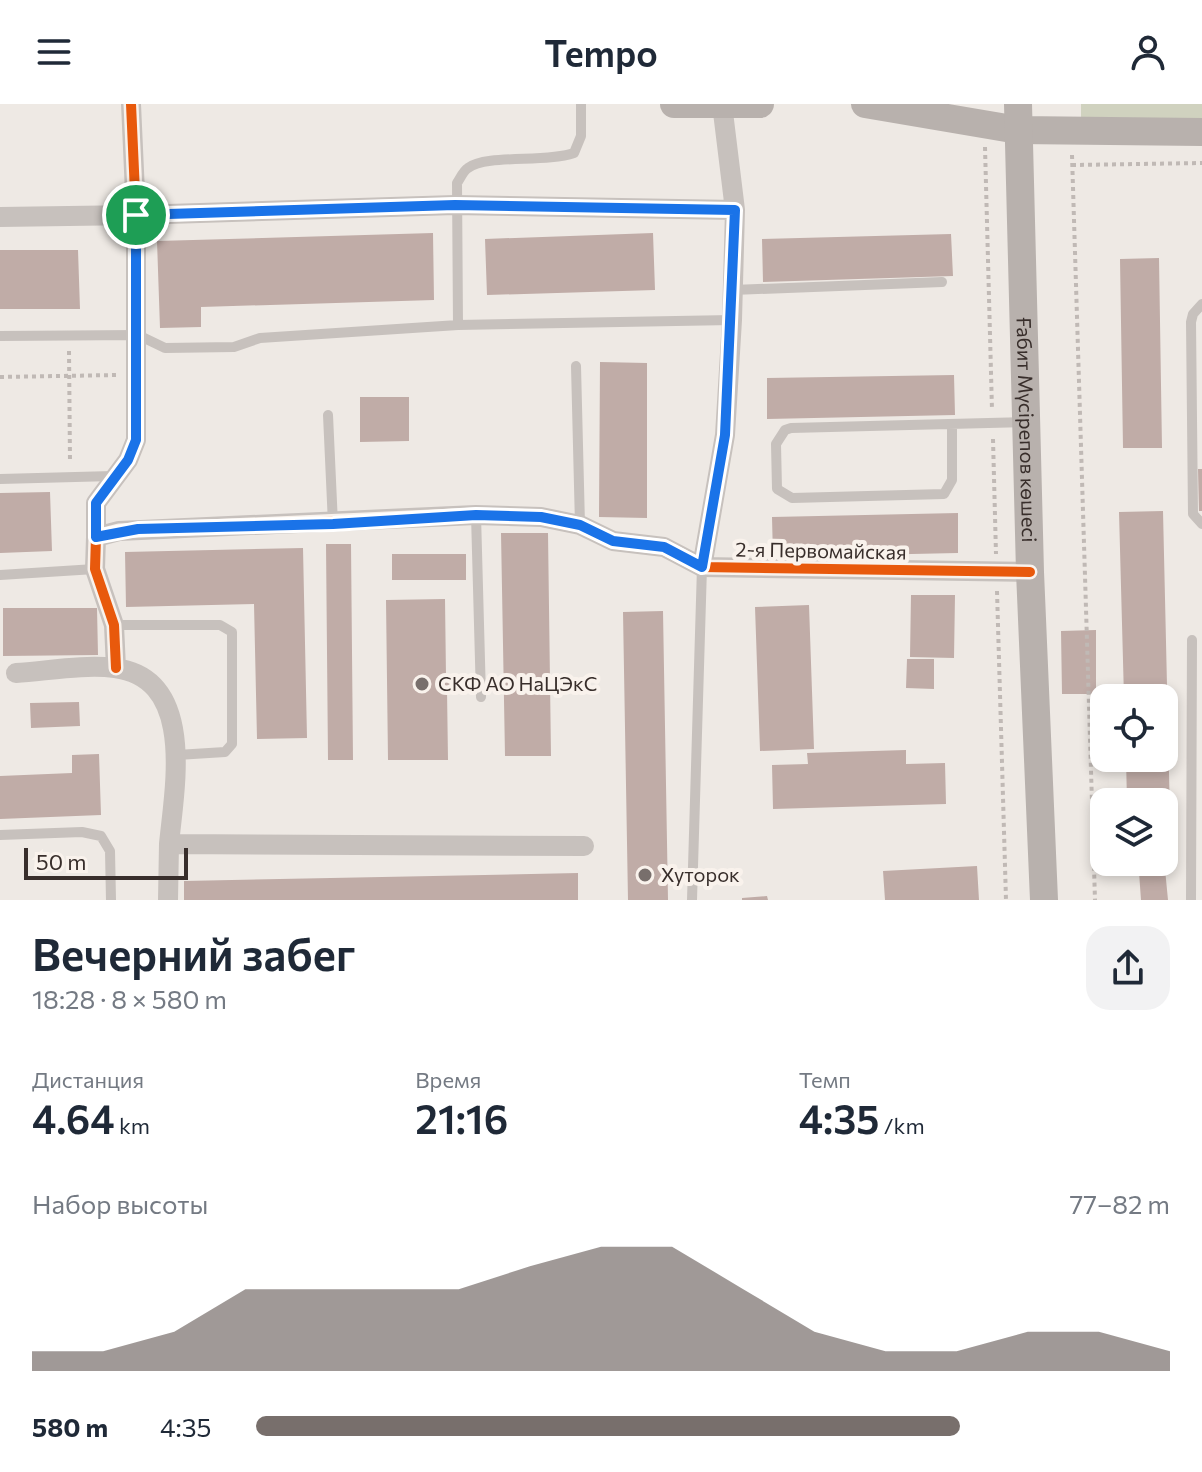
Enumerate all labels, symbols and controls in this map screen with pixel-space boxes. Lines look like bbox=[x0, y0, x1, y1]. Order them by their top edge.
icon: menu bbox=[32, 30, 76, 74]
text: Tempo bbox=[544, 30, 658, 74]
icon: person bbox=[1126, 30, 1170, 74]
pin bbox=[102, 181, 170, 249]
icon: arrive bbox=[114, 193, 158, 237]
street label: Ғабит Мүсірепов көшесі bbox=[1012, 317, 1042, 543]
street label: 2-я Первомайская bbox=[735, 537, 907, 563]
place label: СКФ АО НаЦЭкС bbox=[438, 671, 597, 695]
marker: СКФ АО НаЦЭкС bbox=[413, 675, 431, 693]
map controls bbox=[1090, 684, 1178, 876]
button: locate bbox=[1090, 684, 1178, 772]
button: layers bbox=[1090, 788, 1178, 876]
scale bar bbox=[24, 844, 188, 880]
text: 50 m bbox=[36, 848, 86, 875]
place label: Хуторок bbox=[661, 862, 740, 886]
marker: Хуторок bbox=[636, 866, 654, 884]
text: Вечерний забег bbox=[32, 926, 355, 980]
button: share bbox=[1086, 926, 1170, 1010]
text: 18:28 · 8 × 580 m bbox=[32, 983, 227, 1014]
text: Дистанция bbox=[32, 1066, 144, 1093]
text: Время bbox=[415, 1066, 481, 1093]
text: Темп bbox=[799, 1066, 851, 1093]
text: 4.64 bbox=[32, 1093, 115, 1142]
text: 21:16 bbox=[415, 1093, 508, 1142]
text: 4:35 bbox=[799, 1093, 880, 1142]
text: km bbox=[115, 1112, 150, 1139]
text: /km bbox=[880, 1112, 925, 1139]
text: Набор высоты bbox=[32, 1188, 208, 1219]
text: 77–82 m bbox=[1069, 1188, 1170, 1219]
text: 580 m bbox=[32, 1411, 108, 1442]
text: 4:35 bbox=[160, 1411, 212, 1442]

